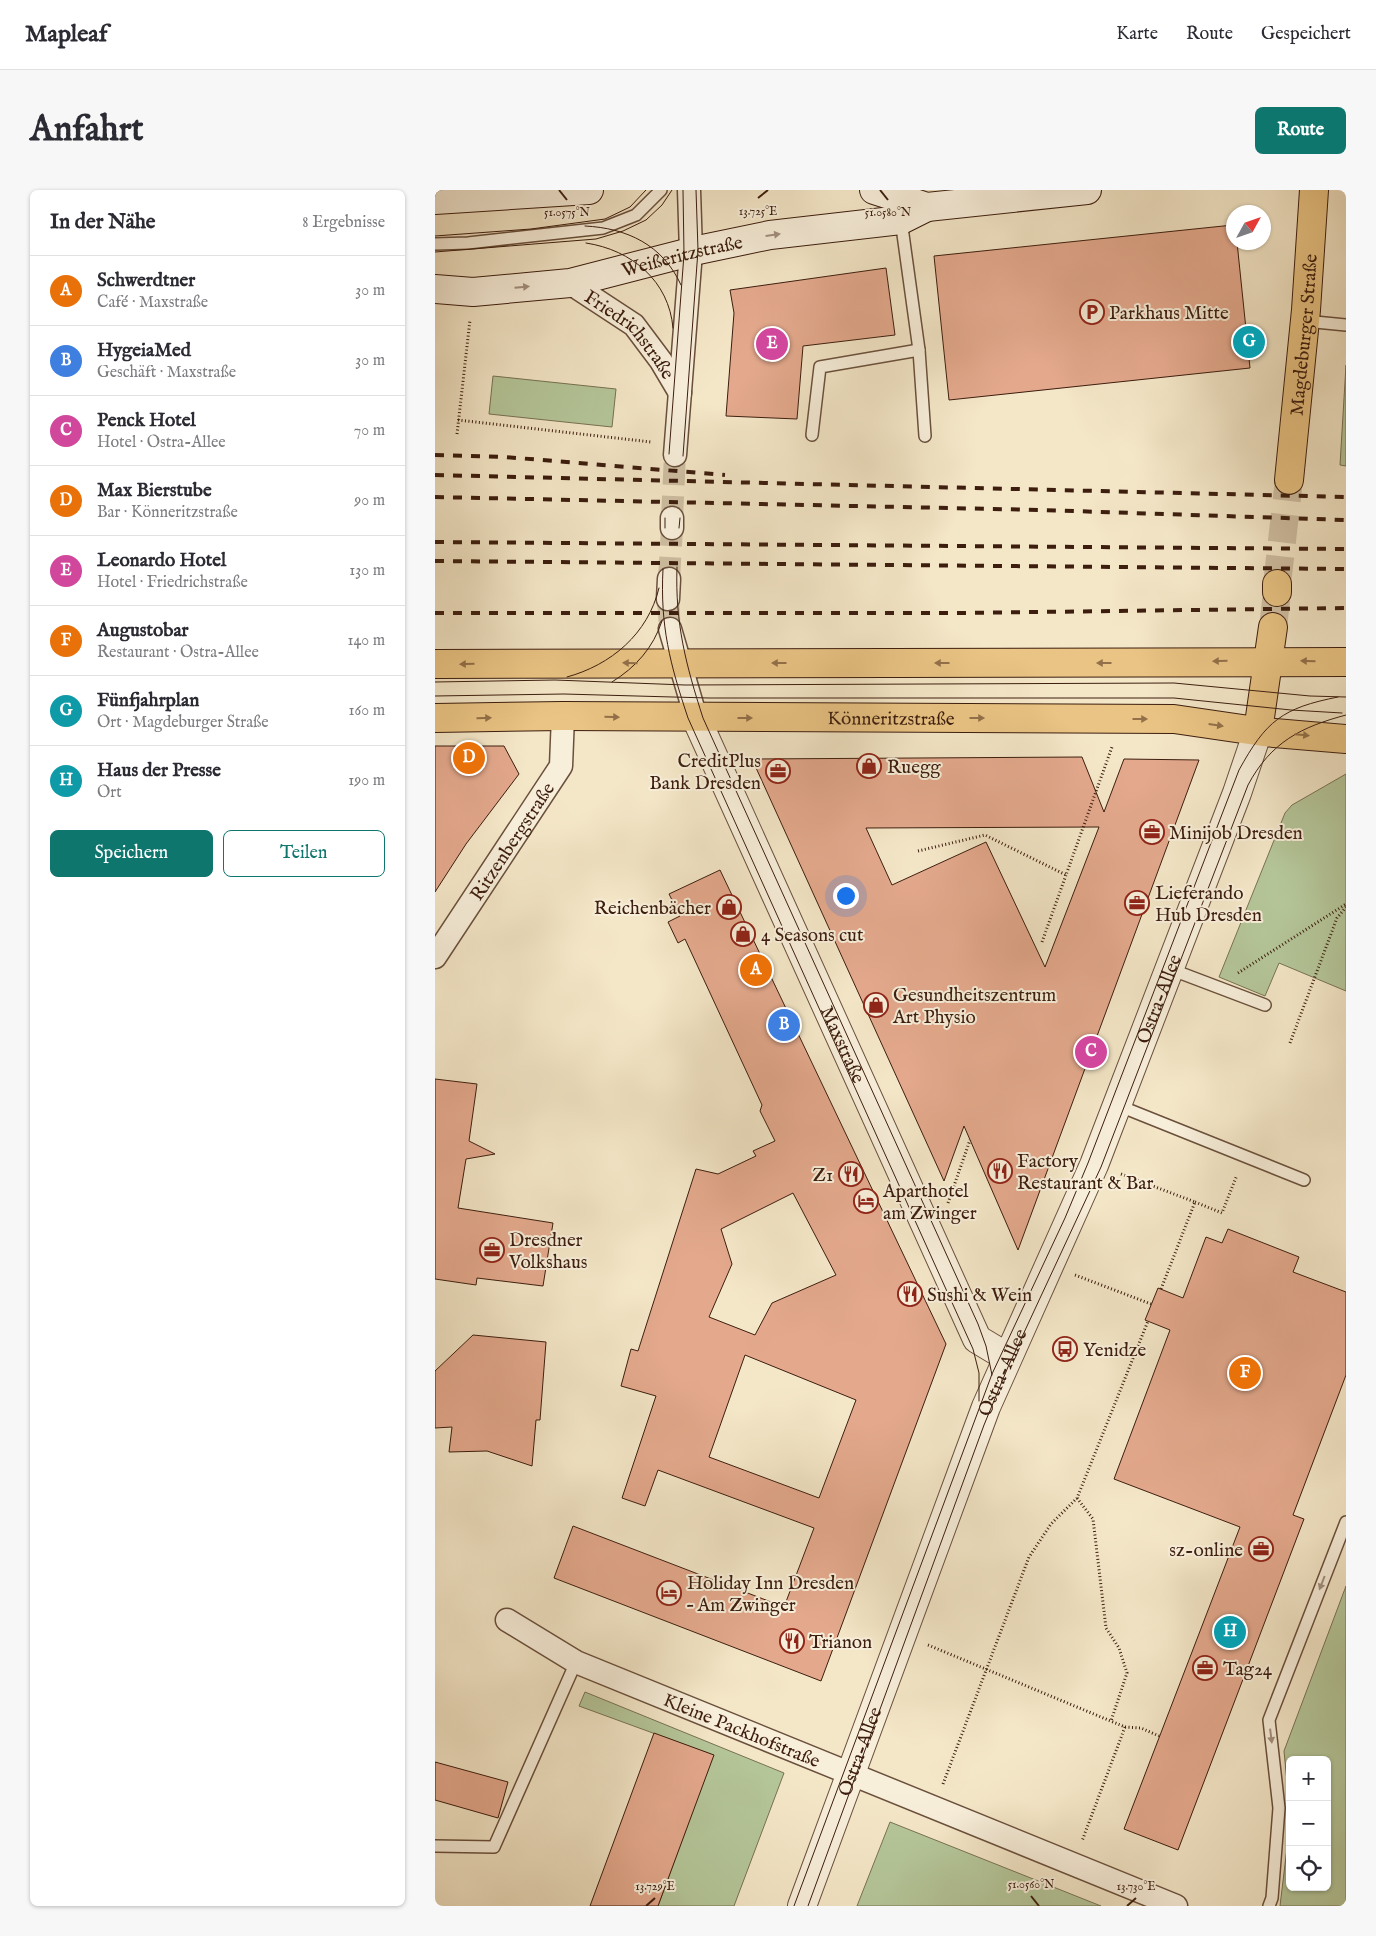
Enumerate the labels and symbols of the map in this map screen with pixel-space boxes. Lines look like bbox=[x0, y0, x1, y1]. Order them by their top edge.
text: 13.725°E bbox=[739, 204, 777, 219]
text: 51.0575°N bbox=[544, 205, 591, 220]
text: 51.0580°N bbox=[865, 205, 912, 220]
north arrow bbox=[1226, 205, 1271, 250]
one-way arrow bbox=[766, 230, 782, 238]
street label: Weißeritzstraße bbox=[619, 231, 745, 283]
street label: Magdeburger Straße bbox=[1286, 253, 1324, 417]
one-way arrow bbox=[514, 283, 530, 291]
street label: Friedrichstraße bbox=[579, 286, 679, 384]
parking icon: Parkhaus Mitte bbox=[1079, 299, 1105, 325]
place label: Parkhaus Mitte bbox=[1109, 302, 1229, 326]
pin: G bbox=[1233, 323, 1265, 361]
pin: E bbox=[756, 325, 788, 363]
one-way arrow bbox=[1212, 657, 1228, 665]
one-way arrow bbox=[1299, 657, 1315, 665]
one-way arrow bbox=[622, 659, 638, 667]
one-way arrow bbox=[771, 659, 787, 667]
one-way arrow bbox=[934, 659, 950, 667]
one-way arrow bbox=[1096, 659, 1112, 667]
one-way arrow bbox=[459, 660, 475, 668]
street label: Könneritzstraße bbox=[827, 707, 955, 732]
one-way arrow bbox=[604, 713, 620, 721]
one-way arrow bbox=[476, 714, 492, 722]
one-way arrow bbox=[737, 714, 753, 722]
one-way arrow bbox=[969, 714, 985, 722]
one-way arrow bbox=[1132, 715, 1148, 723]
one-way arrow bbox=[1208, 721, 1224, 729]
one-way arrow bbox=[1294, 732, 1310, 740]
pin: D bbox=[453, 739, 485, 777]
place label: CreditPlus Bank Dresden bbox=[649, 750, 761, 796]
shop icon: Ruegg bbox=[856, 753, 882, 779]
place label: Ruegg bbox=[887, 756, 941, 780]
office icon: CreditPlus Bank Dresden bbox=[765, 758, 791, 784]
street label: Ritzenbergstraße bbox=[466, 778, 561, 906]
office icon: Minijob Dresden bbox=[1139, 819, 1165, 845]
place label: Minijob Dresden bbox=[1169, 822, 1303, 846]
place label: Lieferando Hub Dresden bbox=[1155, 882, 1262, 928]
your location bbox=[833, 883, 859, 909]
office icon: Lieferando Hub Dresden bbox=[1124, 890, 1150, 916]
shop icon: Reichenbächer bbox=[716, 894, 742, 920]
place label: Reichenbächer bbox=[594, 897, 711, 921]
shop icon: 4 Seasons cut bbox=[730, 921, 756, 947]
place label: 4 Seasons cut bbox=[761, 924, 864, 948]
pin: A bbox=[740, 951, 772, 989]
street label: Ostra-Allee bbox=[1132, 951, 1188, 1047]
place label: Gesundheitszentrum Art Physio bbox=[892, 984, 1057, 1030]
shop icon: Gesundheitszentrum Art Physio bbox=[863, 992, 889, 1018]
street label: Maxstraße bbox=[814, 1003, 870, 1088]
pin: B bbox=[768, 1006, 800, 1044]
pin: C bbox=[1075, 1033, 1107, 1071]
place label: Factory Restaurant & Bar bbox=[1017, 1150, 1153, 1196]
restaurant icon: Factory Restaurant & Bar bbox=[987, 1158, 1013, 1184]
restaurant icon: Z1 bbox=[838, 1161, 864, 1187]
place label: Z1 bbox=[813, 1164, 833, 1188]
place label: Aparthotel am Zwinger bbox=[882, 1180, 977, 1226]
hotel icon: Aparthotel am Zwinger bbox=[853, 1188, 879, 1214]
place label: Dresdner Volkshaus bbox=[508, 1229, 588, 1275]
office icon: Dresdner Volkshaus bbox=[479, 1237, 505, 1263]
restaurant icon: Sushi & Wein bbox=[897, 1281, 923, 1307]
place label: Sushi & Wein bbox=[927, 1284, 1032, 1308]
street label: Ostra-Allee bbox=[974, 1325, 1034, 1420]
bus stop icon: Yenidze bbox=[1052, 1336, 1078, 1362]
place label: Yenidze bbox=[1083, 1339, 1147, 1363]
pin: F bbox=[1229, 1354, 1261, 1392]
office icon: sz-online bbox=[1248, 1536, 1274, 1562]
place label: sz-online bbox=[1169, 1539, 1243, 1563]
place label: Holiday Inn Dresden – Am Zwinger bbox=[687, 1572, 854, 1618]
one-way arrow bbox=[1318, 1576, 1325, 1591]
hotel icon: Holiday Inn Dresden – Am Zwinger bbox=[656, 1580, 682, 1606]
pin: H bbox=[1214, 1613, 1246, 1651]
restaurant icon: Trianon bbox=[779, 1628, 805, 1654]
place label: Trianon bbox=[809, 1631, 872, 1655]
office icon: Tag24 bbox=[1192, 1655, 1218, 1681]
place label: Tag24 bbox=[1223, 1658, 1273, 1682]
street label: Kleine Packhofstraße bbox=[659, 1689, 823, 1774]
street label: Ostra-Allee bbox=[834, 1704, 889, 1800]
one-way arrow bbox=[1267, 1728, 1275, 1744]
text: 51.0560°N bbox=[1008, 1877, 1055, 1892]
text: 13.729°E bbox=[635, 1879, 675, 1894]
text: 13.730°E bbox=[1117, 1879, 1156, 1894]

